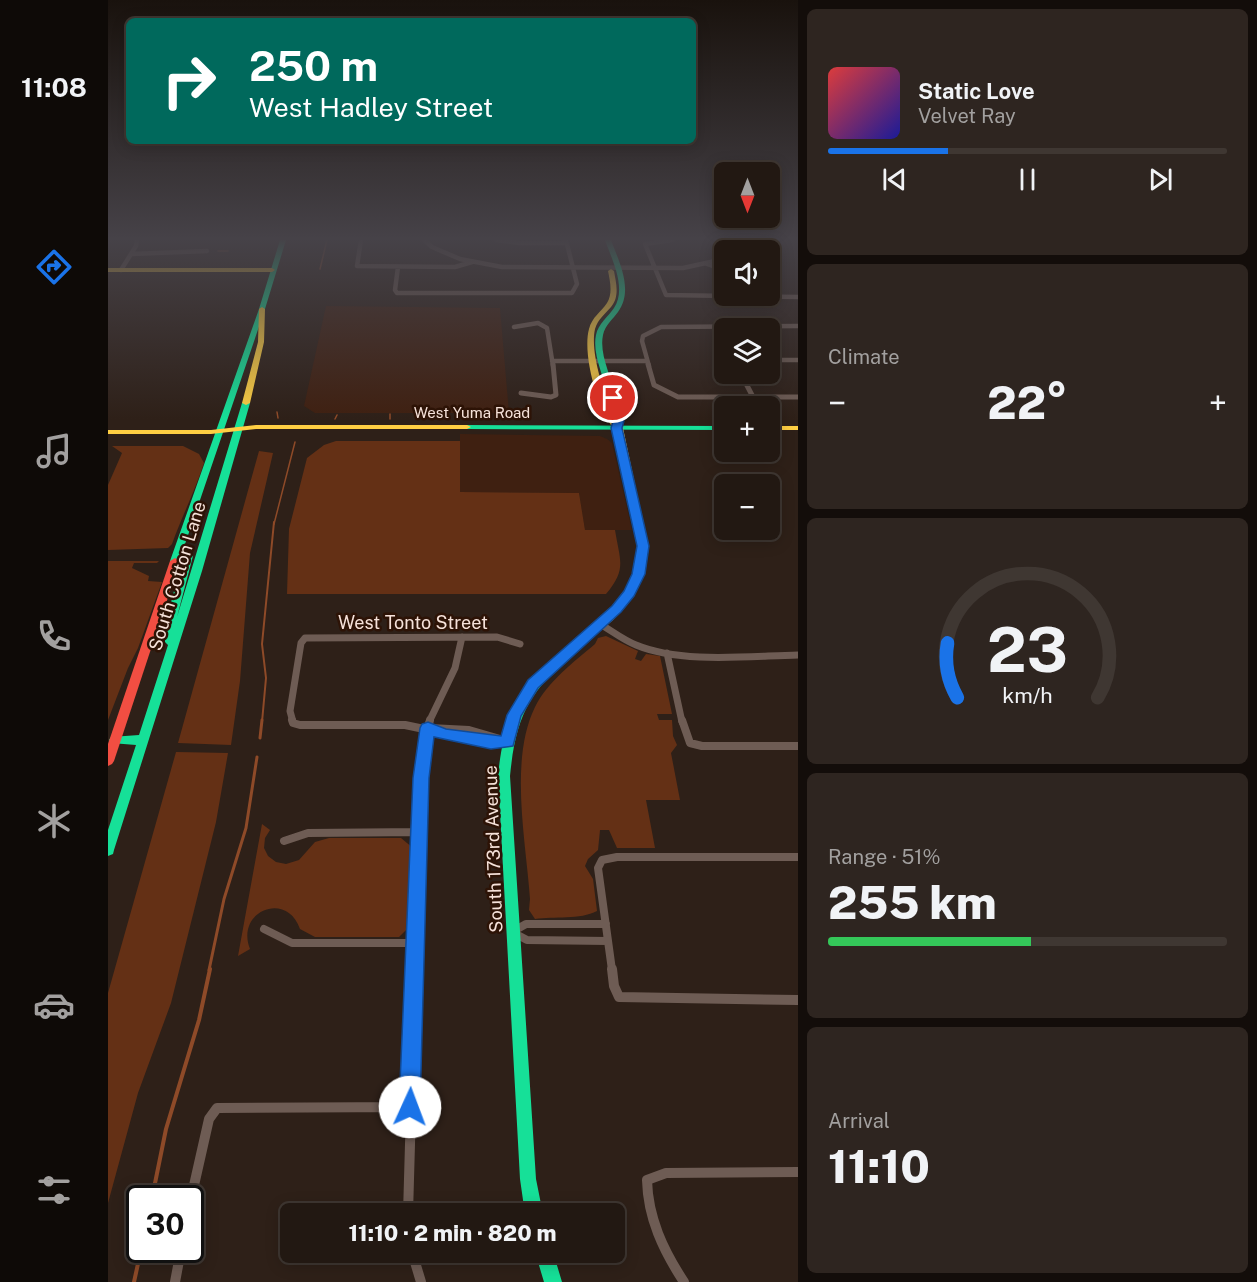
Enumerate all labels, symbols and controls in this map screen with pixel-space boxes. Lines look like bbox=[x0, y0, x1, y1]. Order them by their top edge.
text: 250 m bbox=[249, 41, 378, 90]
icon: right bbox=[150, 42, 228, 120]
text: 11:08 bbox=[21, 71, 87, 103]
text: Static Love bbox=[918, 78, 1035, 104]
text: West Hadley Street bbox=[249, 91, 493, 123]
text: Velvet Ray bbox=[918, 104, 1016, 128]
north arrow bbox=[714, 162, 780, 228]
map controls bbox=[714, 162, 780, 540]
icon: previous bbox=[878, 163, 911, 196]
icon: pause bbox=[1011, 163, 1044, 196]
icon: next bbox=[1144, 163, 1177, 196]
button: sound bbox=[714, 240, 780, 306]
icon: directions bbox=[33, 246, 75, 288]
button: layers bbox=[714, 318, 780, 384]
text: Climate bbox=[828, 345, 900, 369]
pin bbox=[587, 372, 638, 423]
text: 22° bbox=[987, 376, 1068, 429]
icon: arrive bbox=[596, 381, 629, 414]
text: − bbox=[828, 384, 846, 422]
text: + bbox=[1209, 384, 1227, 422]
button: + bbox=[714, 396, 780, 462]
street label: West Yuma Road bbox=[414, 404, 530, 421]
icon: music bbox=[33, 430, 75, 472]
button: − bbox=[714, 474, 780, 540]
street label: South Cotton Lane bbox=[144, 499, 210, 653]
street label: West Tonto Street bbox=[338, 612, 488, 633]
text: 23 bbox=[987, 613, 1068, 686]
icon: phone bbox=[33, 615, 75, 657]
text: km/h bbox=[1002, 683, 1053, 708]
street label: South 173rd Avenue bbox=[480, 765, 506, 933]
icon: climate bbox=[33, 800, 75, 842]
text: Range · 51% bbox=[828, 845, 940, 869]
text: 255 km bbox=[828, 876, 997, 929]
icon: car bbox=[33, 984, 75, 1026]
position arrow bbox=[378, 1075, 442, 1139]
text: Arrival bbox=[828, 1109, 890, 1133]
text: 11:10 bbox=[828, 1140, 930, 1193]
icon: filters bbox=[33, 1169, 75, 1211]
speed limit sign: 30 bbox=[126, 1185, 204, 1263]
text: 11:10 · 2 min · 820 m bbox=[348, 1220, 557, 1246]

